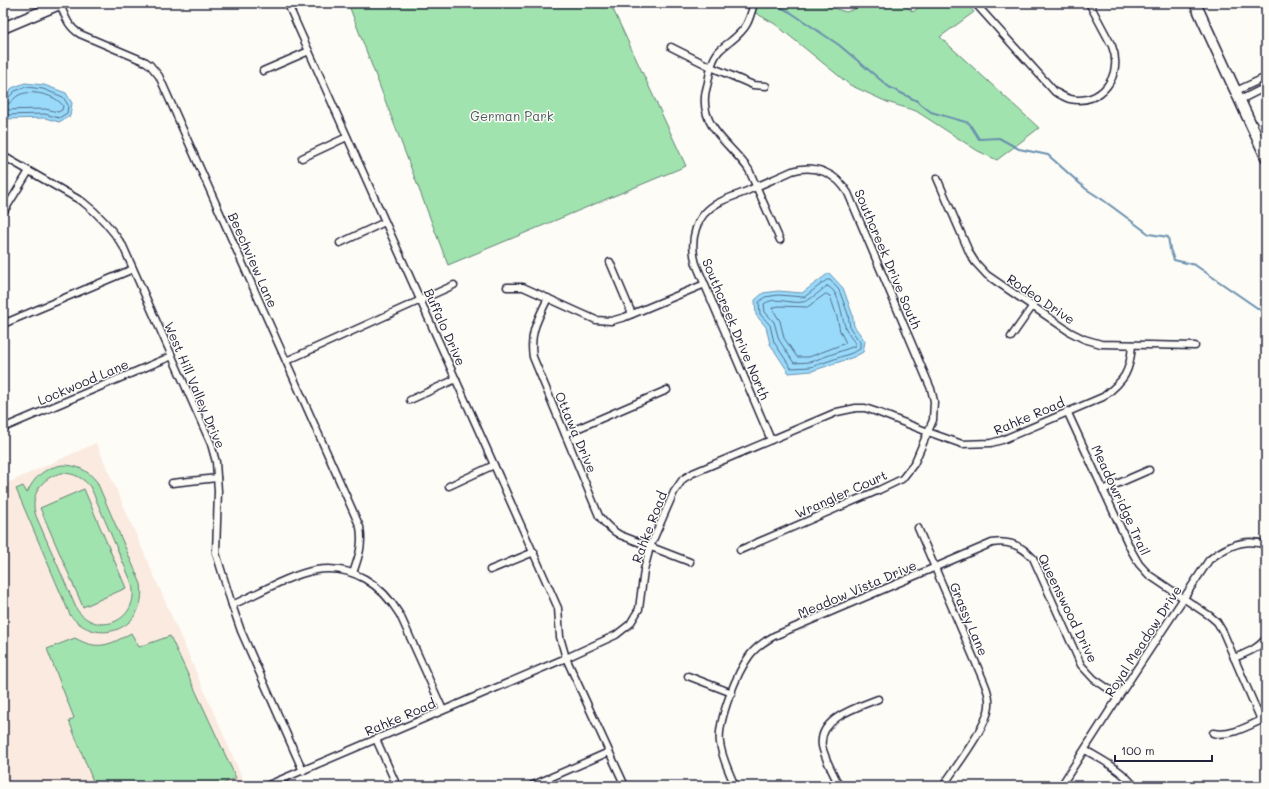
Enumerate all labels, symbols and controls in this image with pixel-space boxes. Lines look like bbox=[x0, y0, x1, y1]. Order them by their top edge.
park label: German Park bbox=[470, 107, 554, 124]
street label: Southcreek Drive South bbox=[851, 186, 926, 331]
street label: Beechview Lane bbox=[225, 210, 282, 310]
street label: Southcreek Drive North bbox=[699, 256, 774, 402]
street label: Rodeo Drive bbox=[1004, 270, 1079, 328]
street label: Buffalo Drive bbox=[421, 285, 470, 368]
street label: West Hill Valley Drive bbox=[161, 319, 230, 451]
street label: Lockwood Lane bbox=[35, 355, 131, 408]
street label: Ottawa Drive bbox=[552, 389, 601, 475]
street label: Rahke Road bbox=[991, 393, 1067, 438]
street label: Meadowridge Trail bbox=[1088, 442, 1155, 558]
street label: Wrangler Court bbox=[792, 466, 890, 521]
street label: Rahke Road bbox=[627, 489, 670, 565]
street label: Queenswood Drive bbox=[1035, 551, 1102, 665]
street label: Meadow Vista Drive bbox=[795, 556, 919, 621]
street label: Grassy Lane bbox=[946, 580, 993, 658]
street label: Royal Meadow Drive bbox=[1100, 582, 1185, 700]
street label: Rahke Road bbox=[362, 694, 438, 739]
scale bar bbox=[1115, 737, 1212, 763]
text: 100 m bbox=[1121, 742, 1155, 758]

